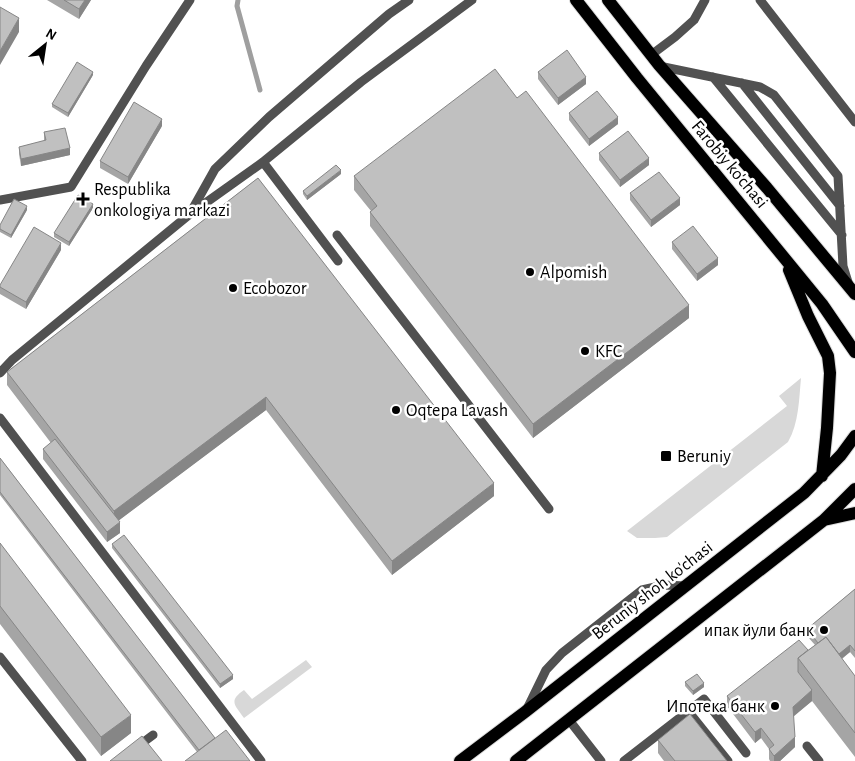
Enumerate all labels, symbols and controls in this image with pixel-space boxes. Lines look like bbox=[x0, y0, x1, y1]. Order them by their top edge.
north arrow bbox=[20, 20, 70, 70]
text: N bbox=[43, 26, 59, 43]
street label: Farobiy ko'chasi bbox=[688, 117, 771, 212]
place label: Respublika onkologiya markazi bbox=[94, 181, 230, 220]
marker: Respublika onkologiya markazi bbox=[76, 192, 90, 206]
place label: Alpomish bbox=[540, 264, 607, 282]
marker: Alpomish bbox=[524, 266, 536, 278]
place label: Ecobozor bbox=[243, 280, 307, 298]
marker: Ecobozor bbox=[227, 282, 239, 294]
place label: KFC bbox=[595, 343, 622, 361]
marker: KFC bbox=[579, 345, 591, 357]
place label: Oqtepa Lavash bbox=[406, 402, 508, 420]
marker: Oqtepa Lavash bbox=[390, 404, 402, 416]
place label: Beruniy bbox=[677, 448, 731, 466]
marker: Beruniy bbox=[659, 449, 673, 463]
street label: Beruniy shoh ko'chasi bbox=[589, 538, 716, 643]
place label: ипак йули банк bbox=[704, 621, 815, 640]
marker: ипак йули банк bbox=[818, 624, 830, 636]
place label: Ипотека банк bbox=[666, 697, 766, 716]
marker: Ипотека банк bbox=[769, 700, 781, 712]

